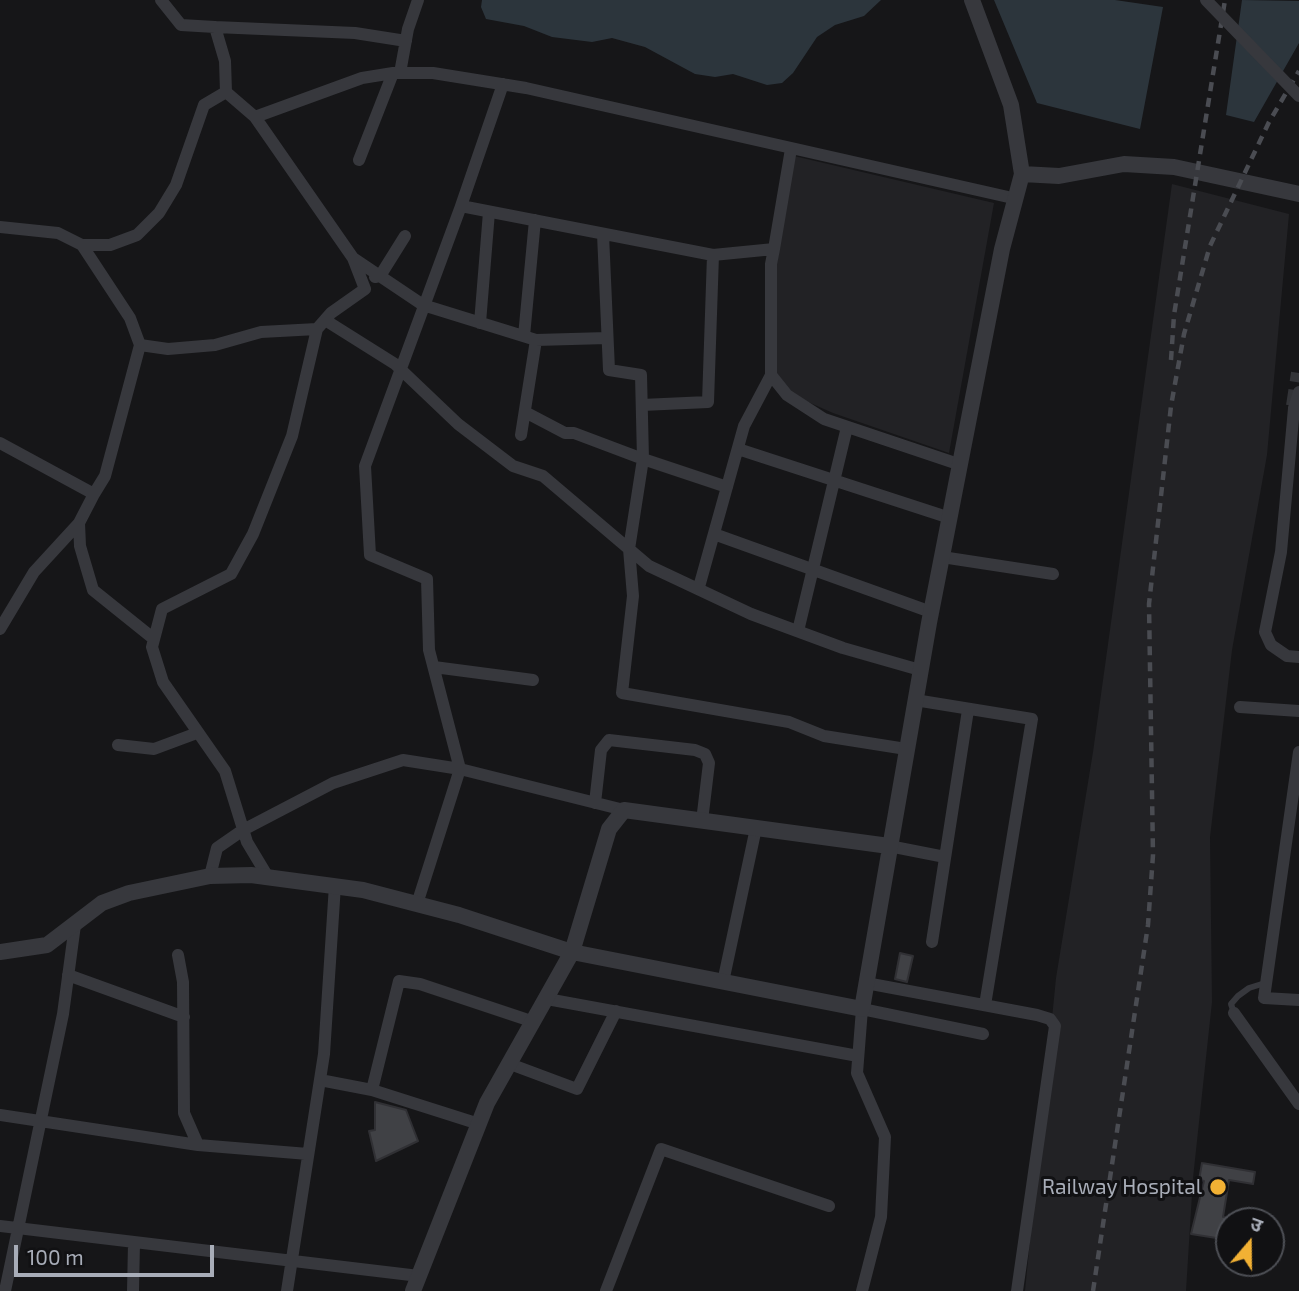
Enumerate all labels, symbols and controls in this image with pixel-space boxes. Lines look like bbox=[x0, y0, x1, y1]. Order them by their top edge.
place label: Railway Hospital bbox=[1042, 1174, 1202, 1200]
marker: Railway Hospital bbox=[1208, 1177, 1228, 1197]
north arrow bbox=[1215, 1207, 1285, 1277]
text: उ bbox=[1248, 1211, 1266, 1236]
scale bar bbox=[18, 1232, 217, 1276]
text: 100 m bbox=[27, 1244, 84, 1269]

